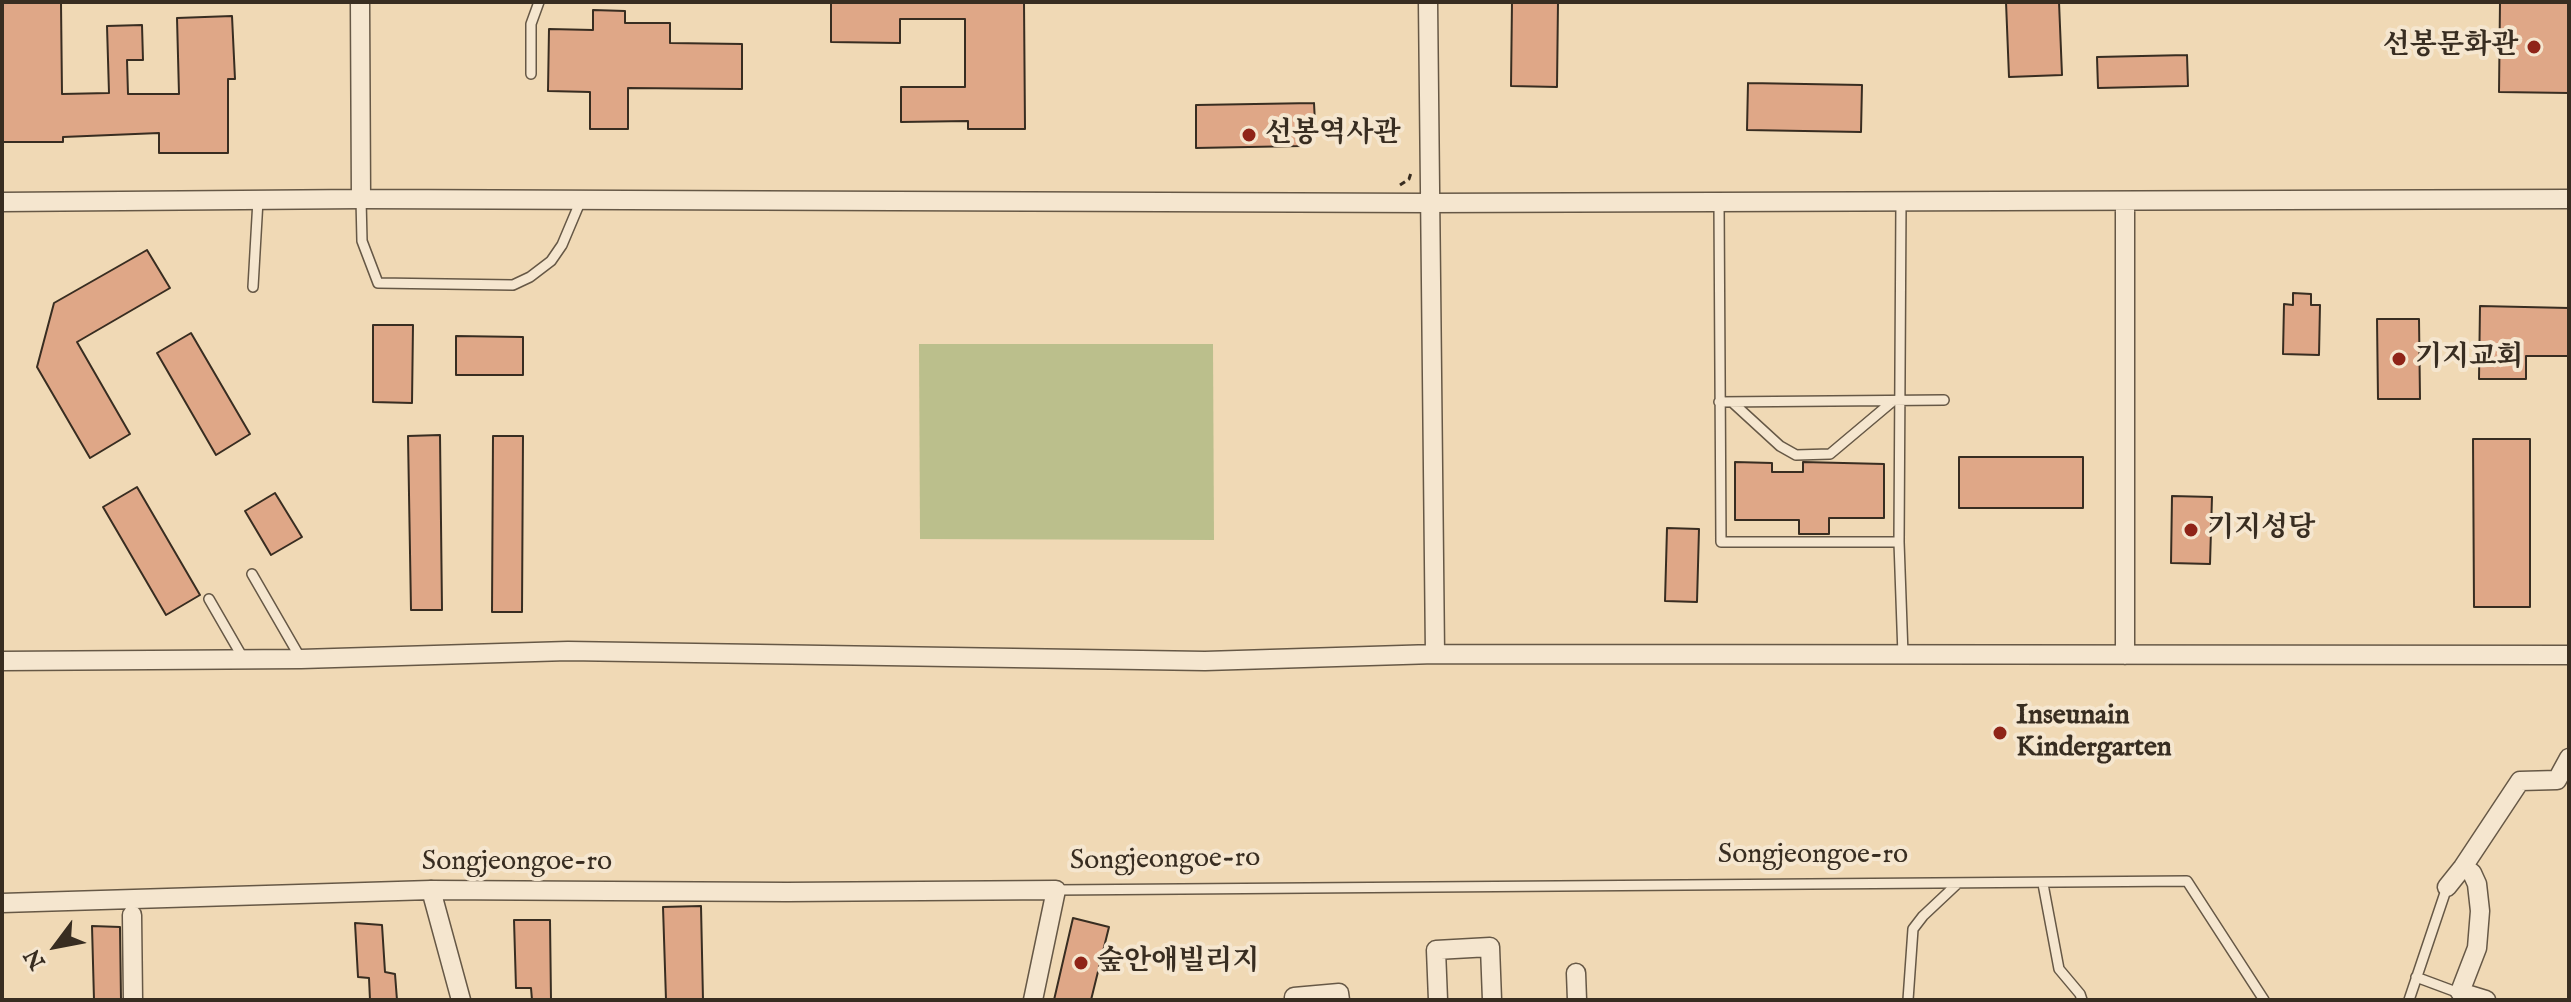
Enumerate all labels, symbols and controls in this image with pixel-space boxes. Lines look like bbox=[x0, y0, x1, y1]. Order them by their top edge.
place label: 선봉문화관 bbox=[2383, 30, 2518, 64]
marker: 선봉문화관 bbox=[2525, 38, 2543, 56]
place label: 선봉역사관 bbox=[1265, 118, 1400, 152]
marker: 선봉역사관 bbox=[1240, 126, 1258, 144]
place label: 기지교회 bbox=[2415, 342, 2523, 376]
marker: 기지교회 bbox=[2390, 350, 2408, 368]
place label: 기지성당 bbox=[2207, 513, 2315, 547]
marker: 기지성당 bbox=[2182, 521, 2200, 539]
place label: Inseunain Kindergarten bbox=[2016, 700, 2172, 766]
marker: Inseunain Kindergarten bbox=[1991, 724, 2009, 742]
street label: Songjeongoe-ro bbox=[1718, 839, 1908, 873]
street label: Songjeongoe-ro bbox=[1070, 843, 1260, 879]
street label: Songjeongoe-ro bbox=[422, 846, 612, 880]
north arrow bbox=[16, 906, 96, 986]
text: N bbox=[19, 943, 53, 974]
place label: 숲안애빌리지 bbox=[1097, 946, 1259, 980]
marker: 숲안애빌리지 bbox=[1072, 954, 1090, 972]

